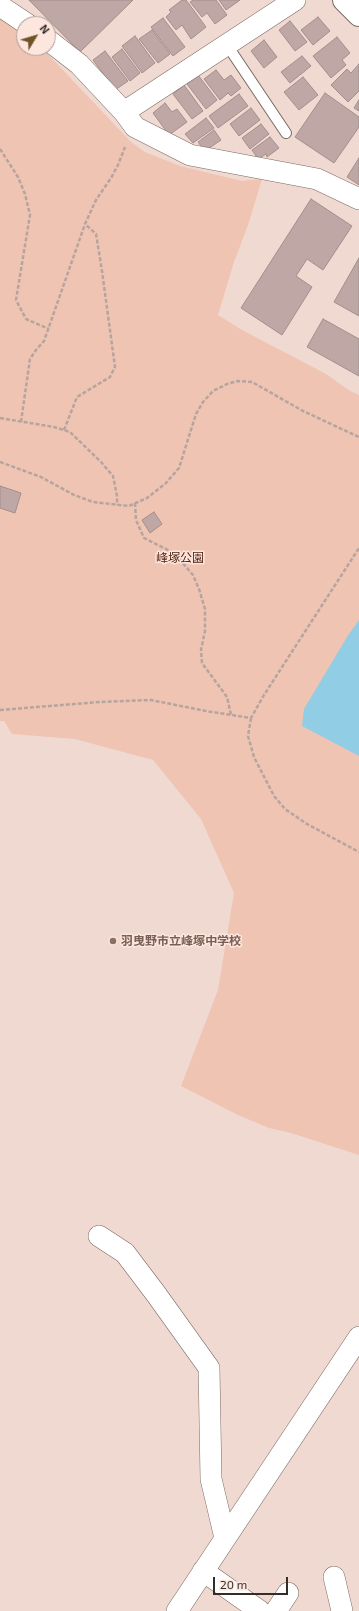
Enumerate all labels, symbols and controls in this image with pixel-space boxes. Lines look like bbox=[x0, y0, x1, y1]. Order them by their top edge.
north arrow bbox=[16, 16, 56, 56]
text: N bbox=[37, 22, 53, 36]
park label: 峰塚公園 bbox=[156, 551, 204, 565]
place label: 羽曳野市立峰塚中学校 bbox=[121, 934, 241, 948]
marker: 羽曳野市立峰塚中学校 bbox=[108, 936, 118, 946]
scale bar bbox=[215, 1569, 290, 1595]
text: 20 m bbox=[220, 1577, 247, 1591]

